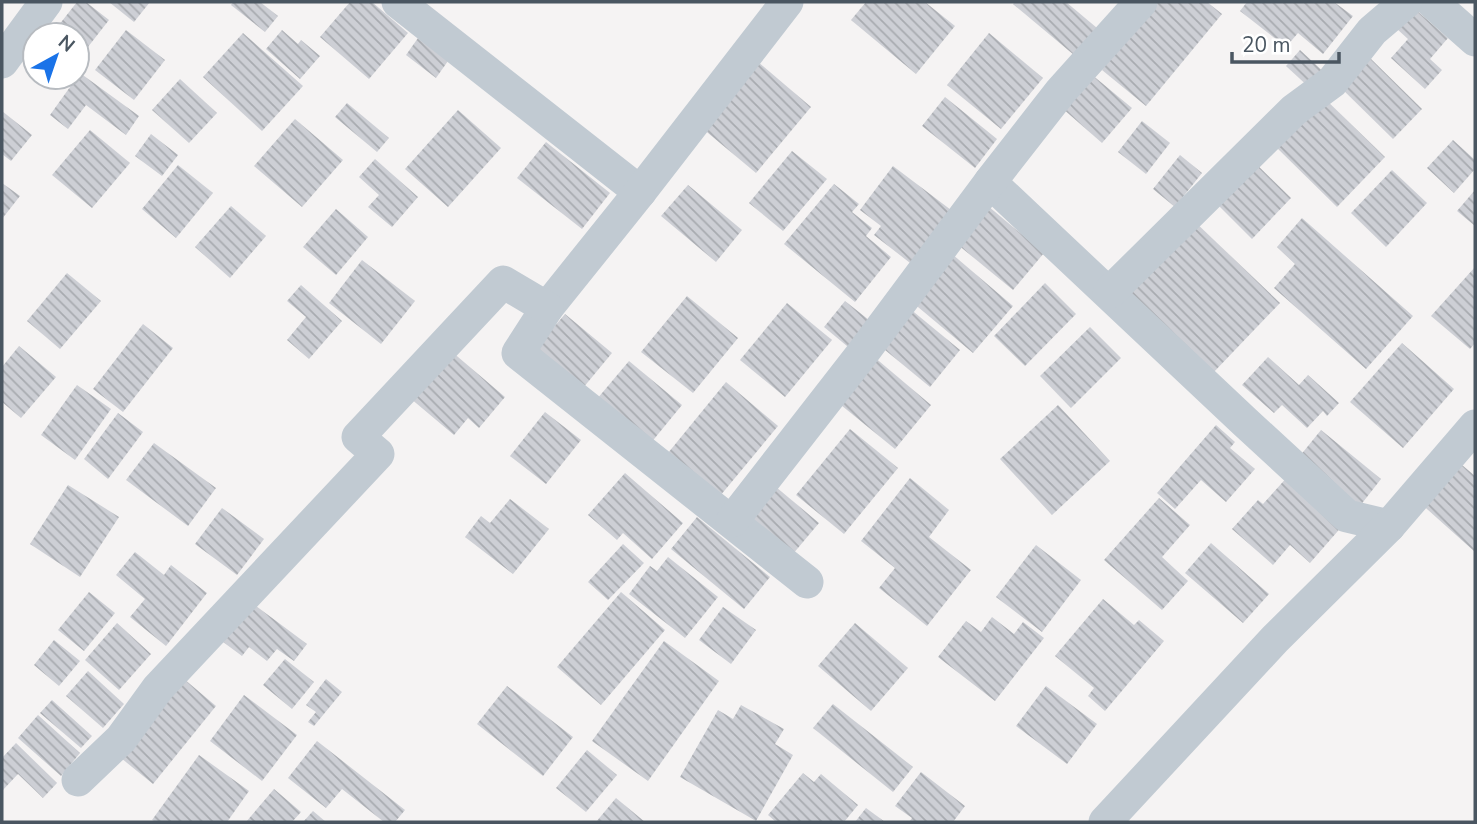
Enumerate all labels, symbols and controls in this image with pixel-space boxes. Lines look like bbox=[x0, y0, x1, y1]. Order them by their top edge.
north arrow bbox=[21, 21, 91, 91]
scale bar bbox=[1232, 21, 1339, 65]
text: N bbox=[52, 29, 80, 58]
text: 20 m bbox=[1242, 31, 1291, 59]

